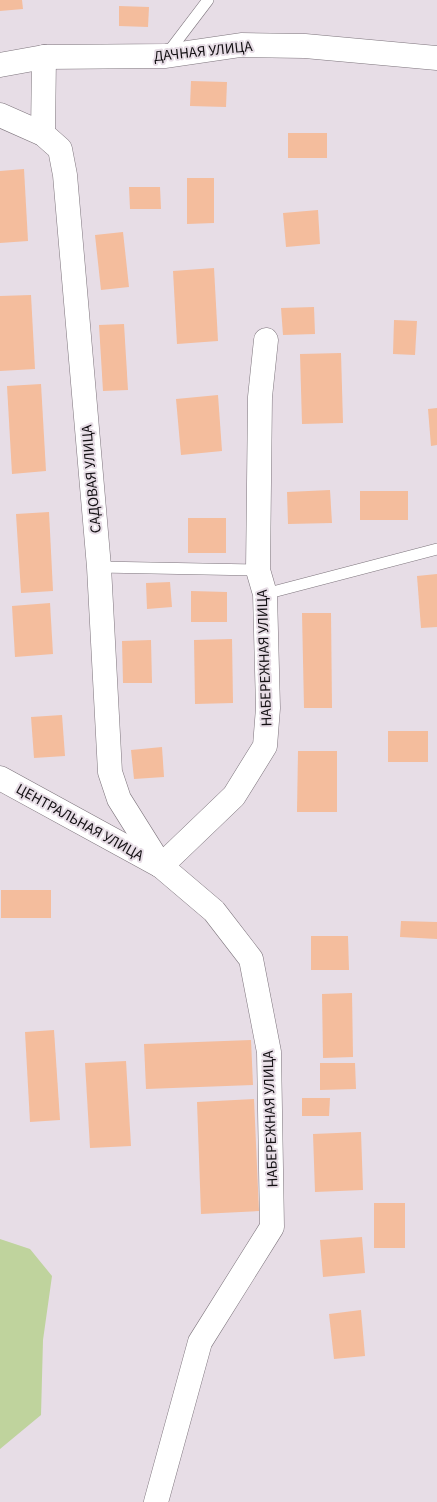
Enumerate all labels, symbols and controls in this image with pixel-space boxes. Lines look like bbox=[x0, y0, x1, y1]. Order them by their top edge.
street label: ДАЧНАЯ УЛИЦА bbox=[153, 36, 254, 67]
street label: САДОВАЯ УЛИЦА bbox=[76, 423, 107, 534]
street label: НАБЕРЕЖНАЯ УЛИЦА bbox=[252, 588, 277, 727]
street label: ЦЕНТРАЛЬНАЯ УЛИЦА bbox=[12, 779, 148, 867]
street label: НАБЕРЕЖНАЯ УЛИЦА bbox=[258, 1049, 283, 1188]

